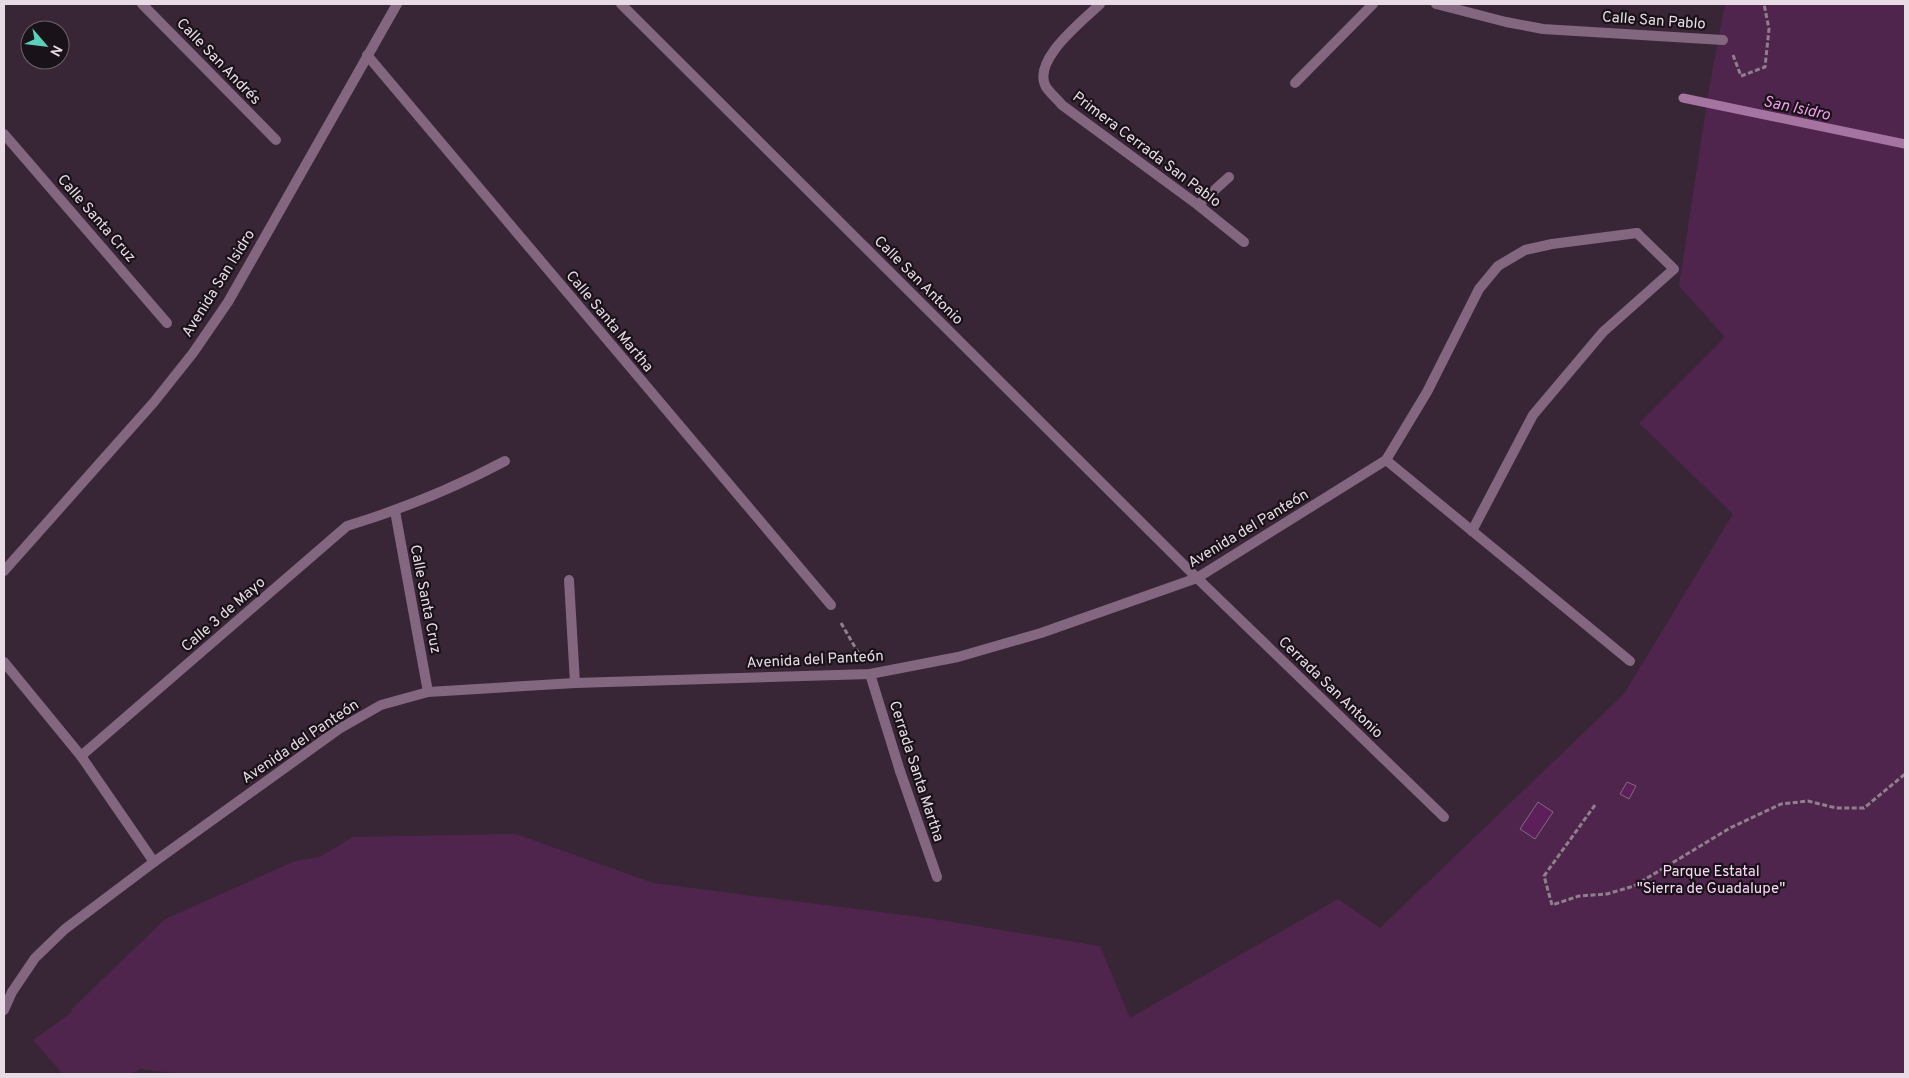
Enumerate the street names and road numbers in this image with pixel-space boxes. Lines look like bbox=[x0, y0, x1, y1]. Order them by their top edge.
street label: Calle San Pablo bbox=[1601, 8, 1706, 35]
street label: Calle San Andrés bbox=[172, 15, 264, 109]
street label: Primera Cerrada San Pablo bbox=[1068, 88, 1224, 212]
street label: Calle Santa Cruz bbox=[52, 171, 139, 267]
street label: Avenida San Isidro bbox=[179, 226, 260, 341]
street label: Calle San Antonio bbox=[869, 233, 966, 330]
street label: Calle Santa Martha bbox=[561, 267, 657, 377]
street label: Avenida del Panteón bbox=[1185, 486, 1313, 573]
street label: Calle Santa Cruz bbox=[405, 543, 444, 655]
street label: Calle 3 de Mayo bbox=[178, 573, 270, 657]
street label: Cerrada San Antonio bbox=[1274, 633, 1386, 743]
street label: Avenida del Panteón bbox=[746, 647, 884, 674]
street label: Avenida del Panteón bbox=[239, 696, 363, 789]
street label: Cerrada Santa Martha bbox=[884, 699, 947, 844]

